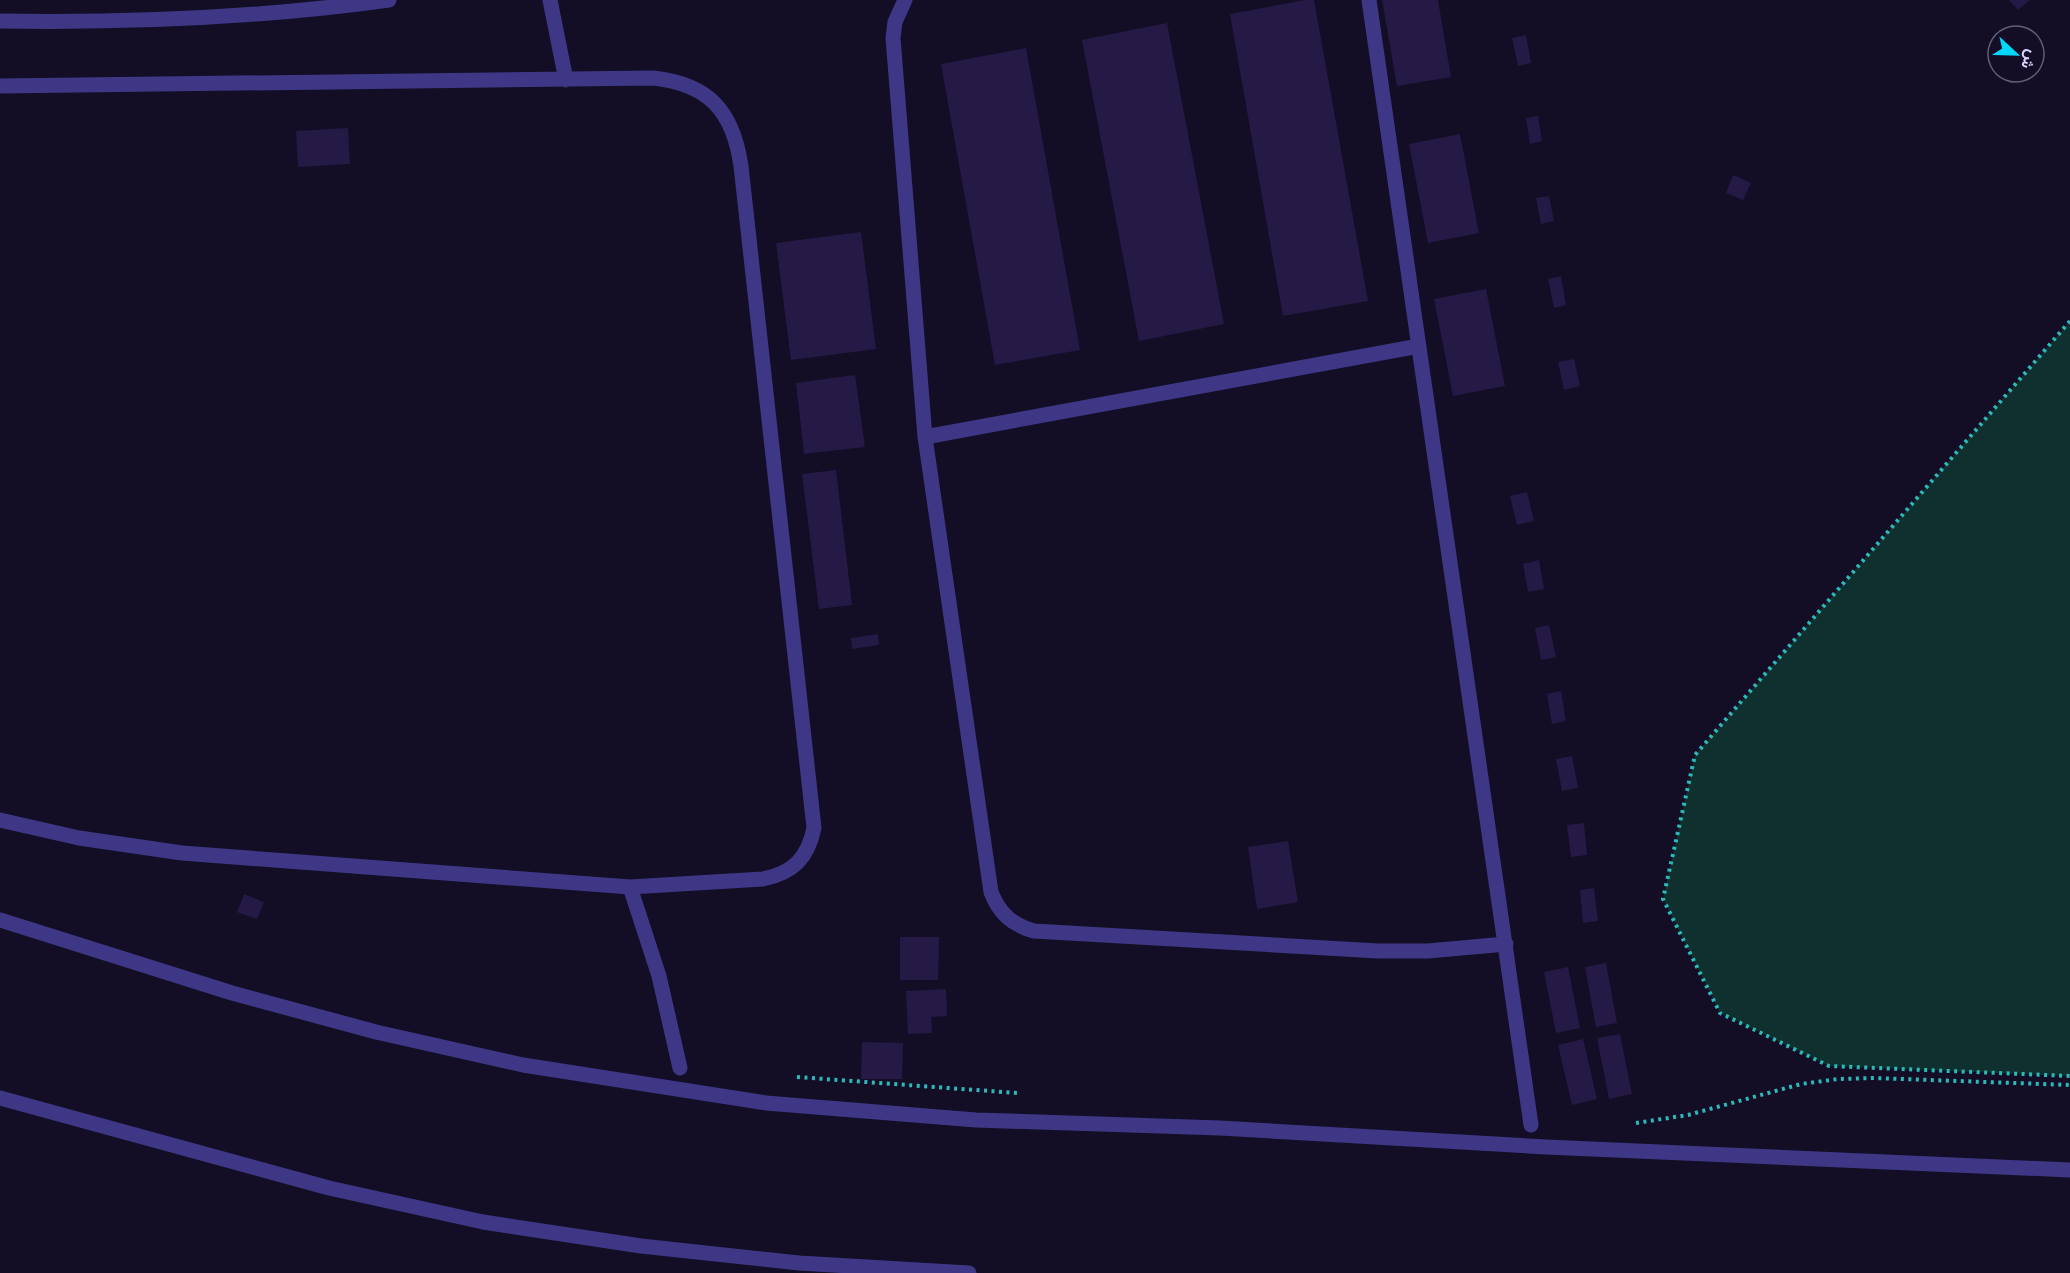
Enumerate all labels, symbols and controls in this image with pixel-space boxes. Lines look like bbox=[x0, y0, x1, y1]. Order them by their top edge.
north arrow bbox=[1986, 24, 2046, 84]
text: ش bbox=[2017, 47, 2042, 72]

